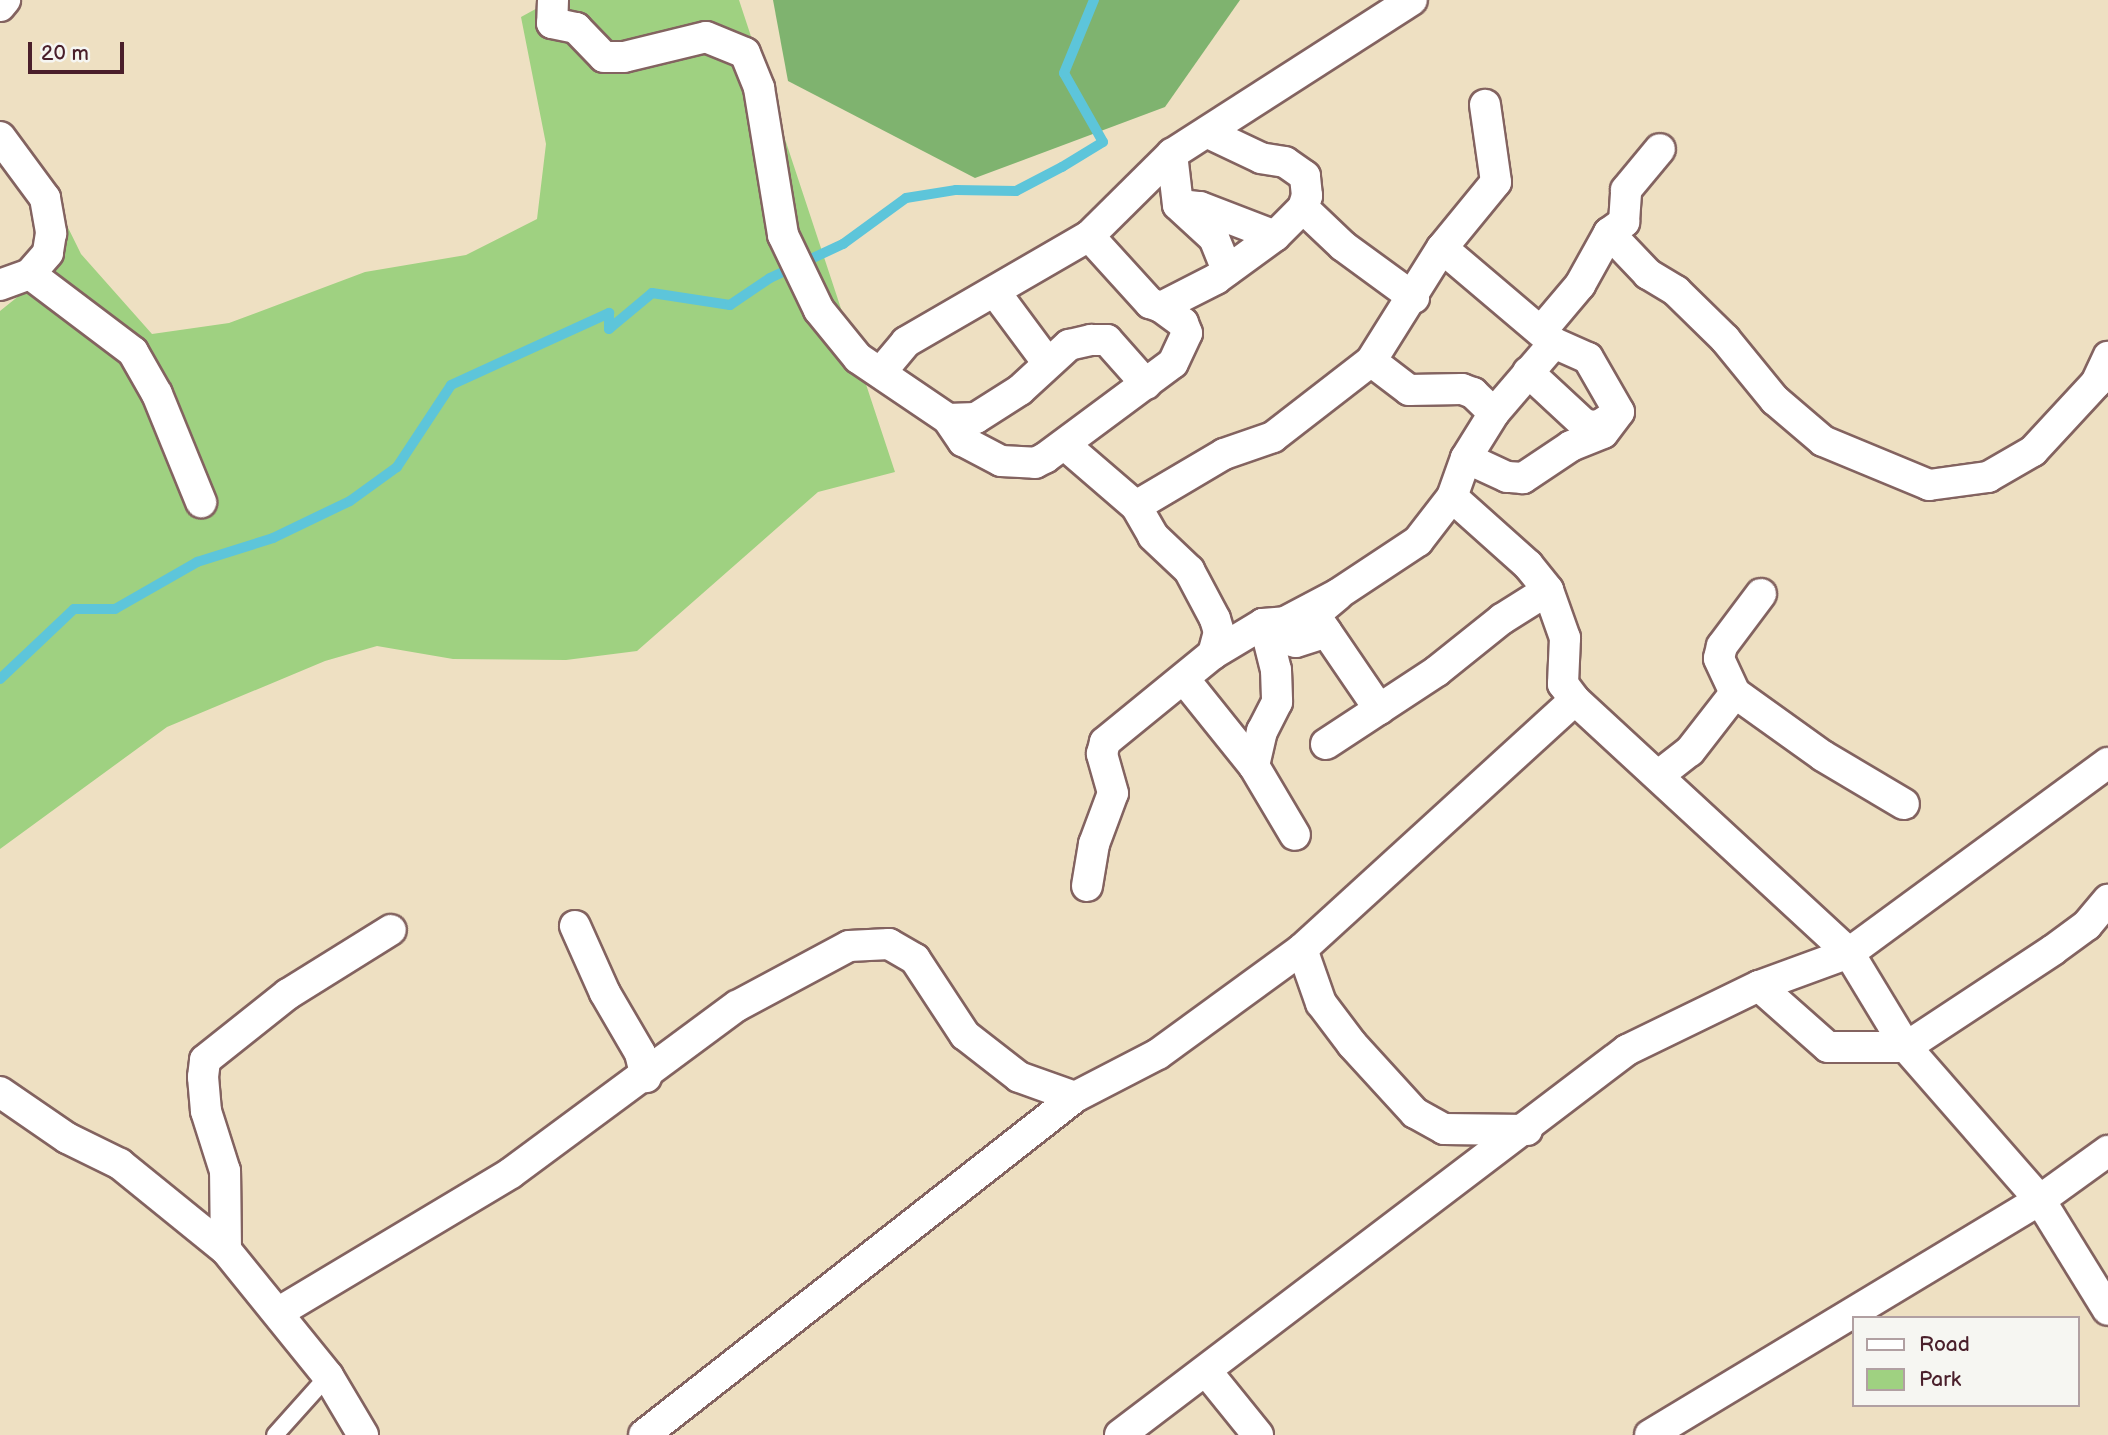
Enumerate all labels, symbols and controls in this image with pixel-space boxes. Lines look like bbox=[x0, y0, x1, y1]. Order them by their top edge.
scale bar bbox=[32, 28, 128, 72]
text: 20 m bbox=[41, 41, 89, 66]
legend bbox=[1853, 1316, 2080, 1407]
text: Road bbox=[1919, 1332, 1970, 1357]
text: Park bbox=[1919, 1367, 1961, 1392]

